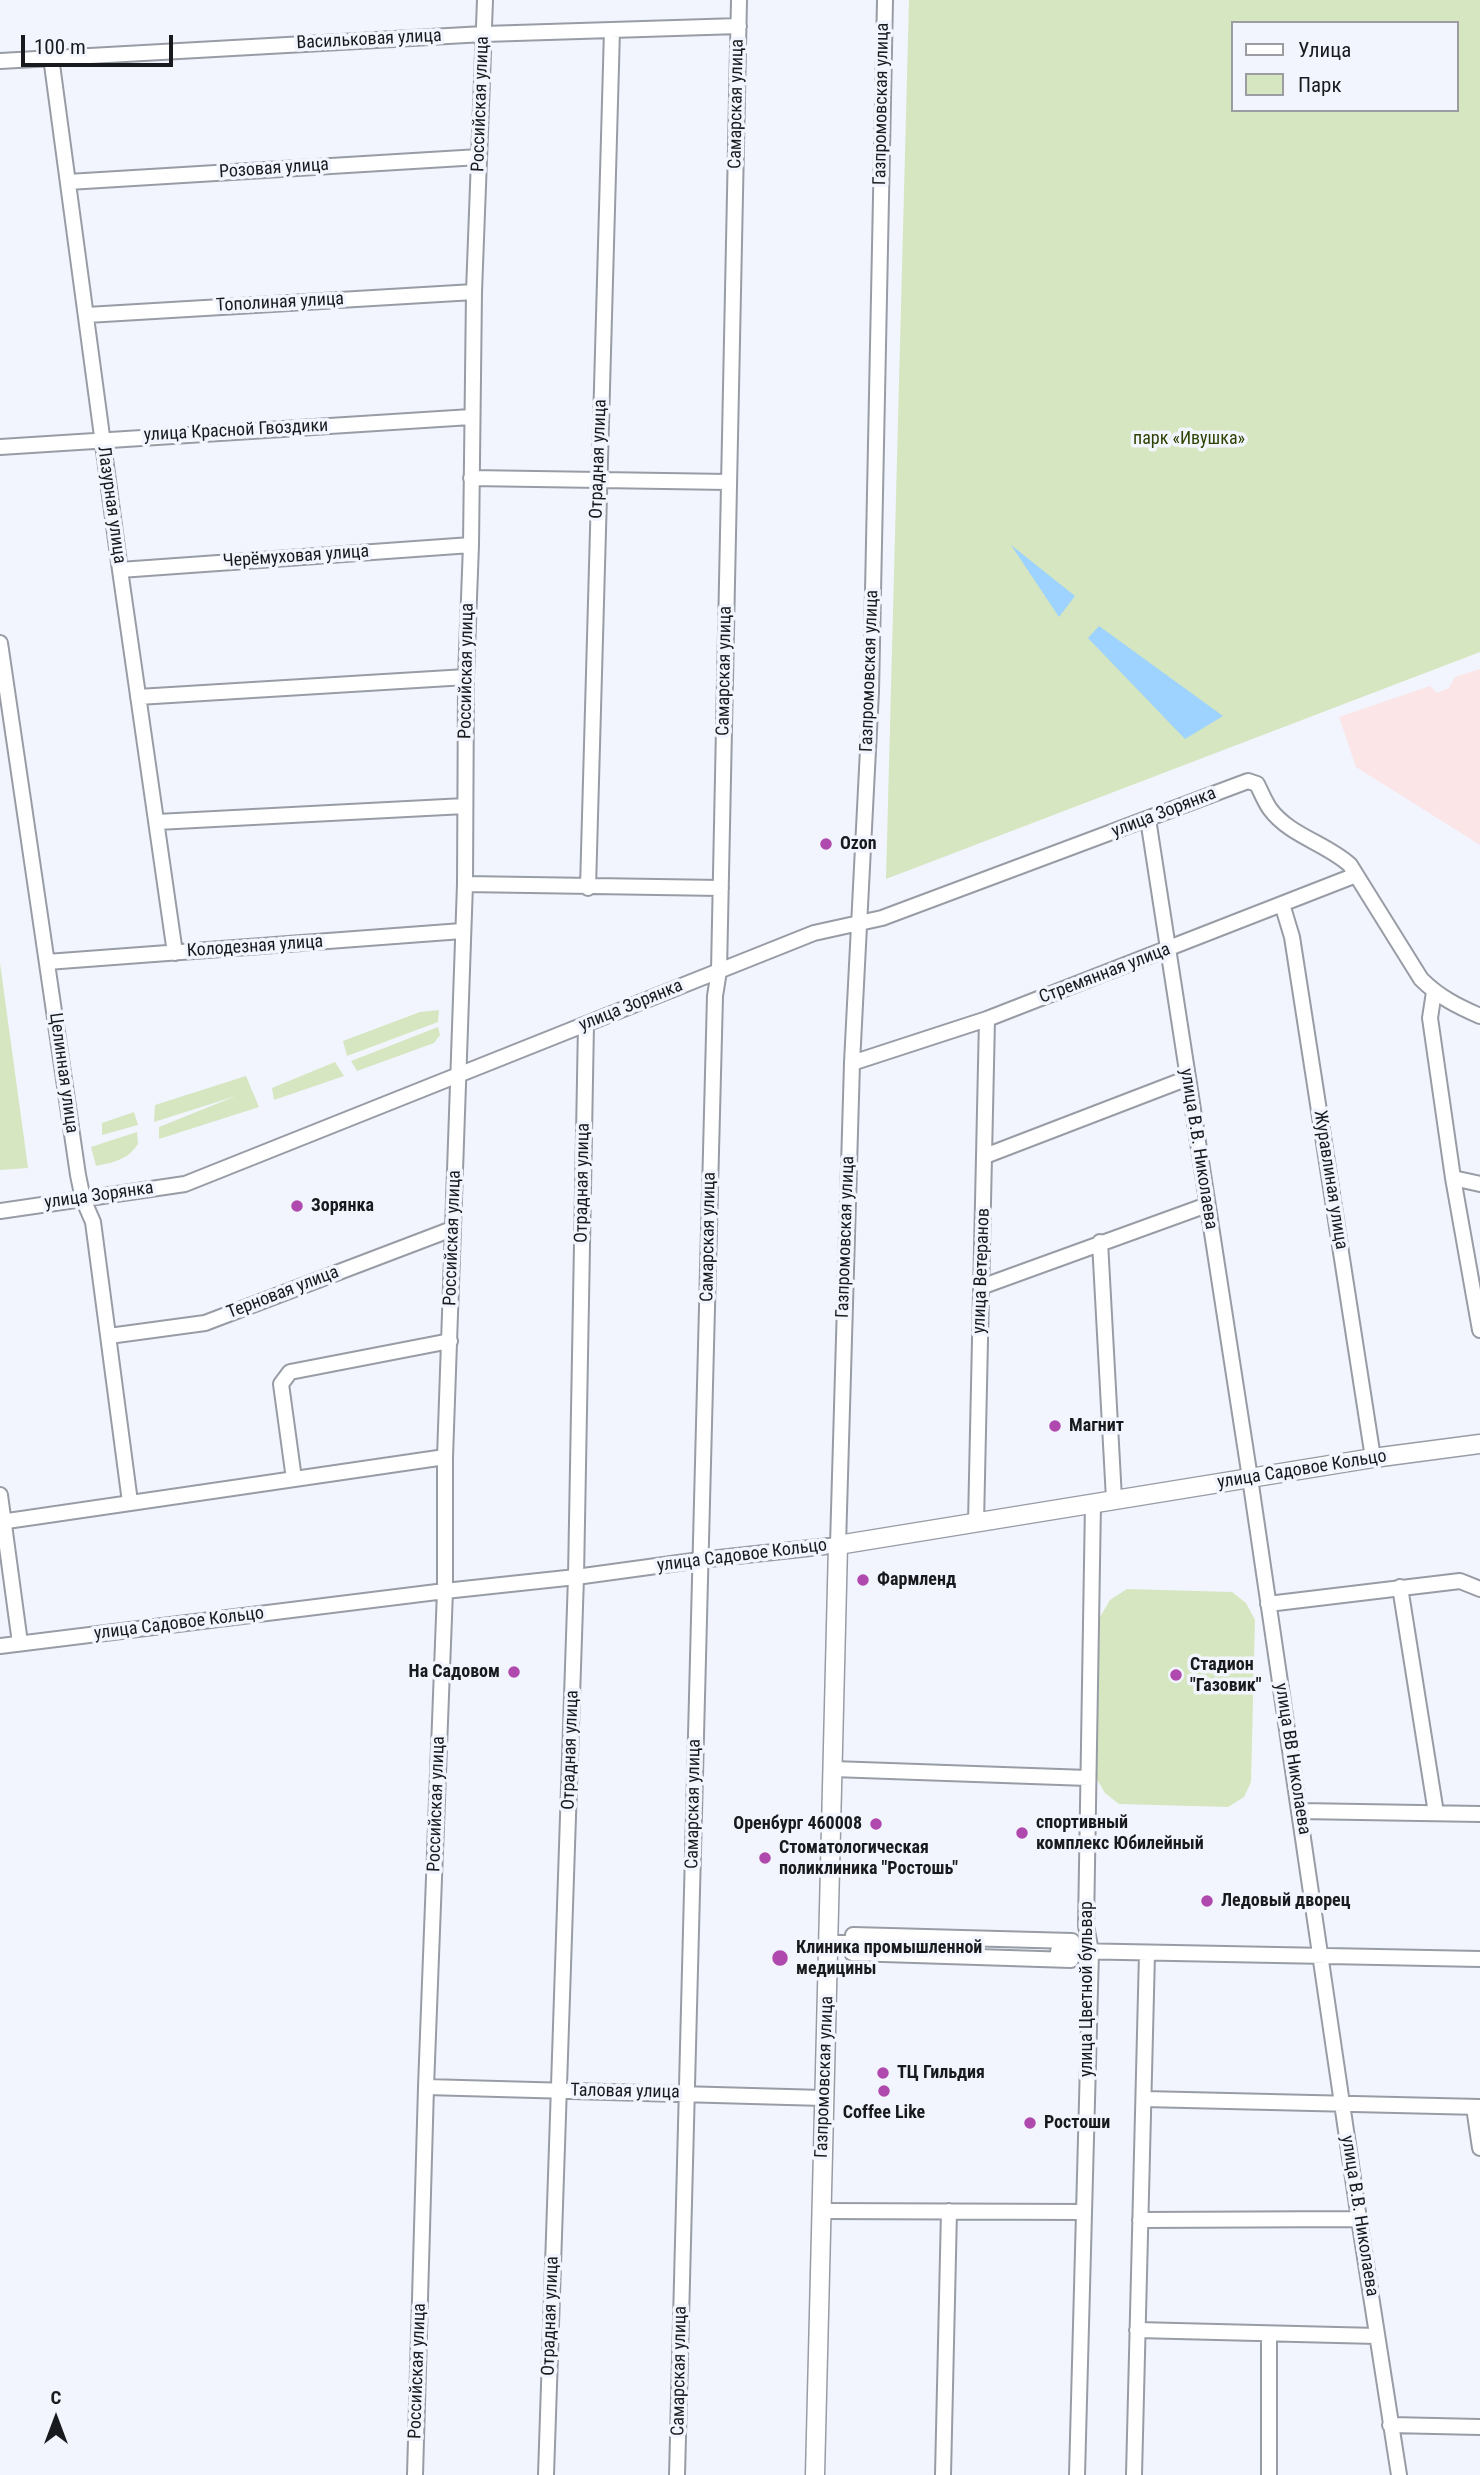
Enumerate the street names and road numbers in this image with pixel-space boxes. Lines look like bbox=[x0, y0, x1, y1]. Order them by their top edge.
street label: Газпромовская улица bbox=[870, 23, 894, 185]
street label: Васильковая улица bbox=[296, 25, 442, 55]
street label: Российская улица bbox=[468, 36, 494, 172]
street label: Самарская улица bbox=[725, 39, 749, 169]
street label: Розовая улица bbox=[218, 154, 330, 184]
street label: Тополиная улица bbox=[215, 289, 345, 317]
street label: Отрадная улица bbox=[586, 399, 612, 519]
street label: улица Красной Гвоздики bbox=[143, 415, 329, 447]
street label: Лазурная улица bbox=[92, 445, 130, 565]
street label: Черёмуховая улица bbox=[222, 541, 370, 573]
street label: Газпромовская улица bbox=[856, 590, 884, 752]
street label: Российская улица bbox=[455, 603, 479, 739]
street label: Самарская улица bbox=[713, 606, 737, 736]
street label: улица Зорянка bbox=[1109, 783, 1219, 843]
street label: Колодезная улица bbox=[186, 931, 324, 963]
street label: Стремянная улица bbox=[1036, 939, 1174, 1009]
street label: улица Зорянка bbox=[576, 975, 686, 1037]
street label: Целинная улица bbox=[44, 1011, 82, 1135]
street label: улица В.В. Николаева bbox=[1175, 1067, 1221, 1231]
street label: Журавлиная улица bbox=[1308, 1109, 1352, 1251]
street label: Отрадная улица bbox=[571, 1123, 595, 1243]
street label: Газпромовская улица bbox=[832, 1156, 860, 1318]
street label: Российская улица bbox=[440, 1170, 466, 1306]
street label: Самарская улица bbox=[697, 1172, 721, 1302]
street label: улица Зорянка bbox=[43, 1178, 155, 1214]
street label: улица Ветеранов bbox=[969, 1208, 995, 1334]
street label: Терновая улица bbox=[224, 1262, 342, 1324]
street label: улица Садовое Кольцо bbox=[1216, 1446, 1388, 1494]
street label: улица Садовое Кольцо bbox=[656, 1535, 828, 1577]
street label: улица Садовое Кольцо bbox=[93, 1603, 265, 1645]
street label: улица ВВ Николаева bbox=[1269, 1682, 1315, 1836]
street label: Отрадная улица bbox=[558, 1690, 584, 1810]
street label: Российская улица bbox=[424, 1736, 450, 1872]
street label: Самарская улица bbox=[682, 1739, 706, 1869]
street label: улица Цветной бульвар bbox=[1076, 1901, 1098, 2077]
street label: Газпромовская улица bbox=[811, 1996, 839, 2158]
street label: Таловая улица bbox=[570, 2080, 680, 2104]
street label: улица В.В. Николаева bbox=[1336, 2134, 1382, 2298]
street label: Отрадная улица bbox=[538, 2256, 564, 2376]
street label: Российская улица bbox=[405, 2303, 431, 2439]
street label: Самарская улица bbox=[668, 2306, 692, 2436]

